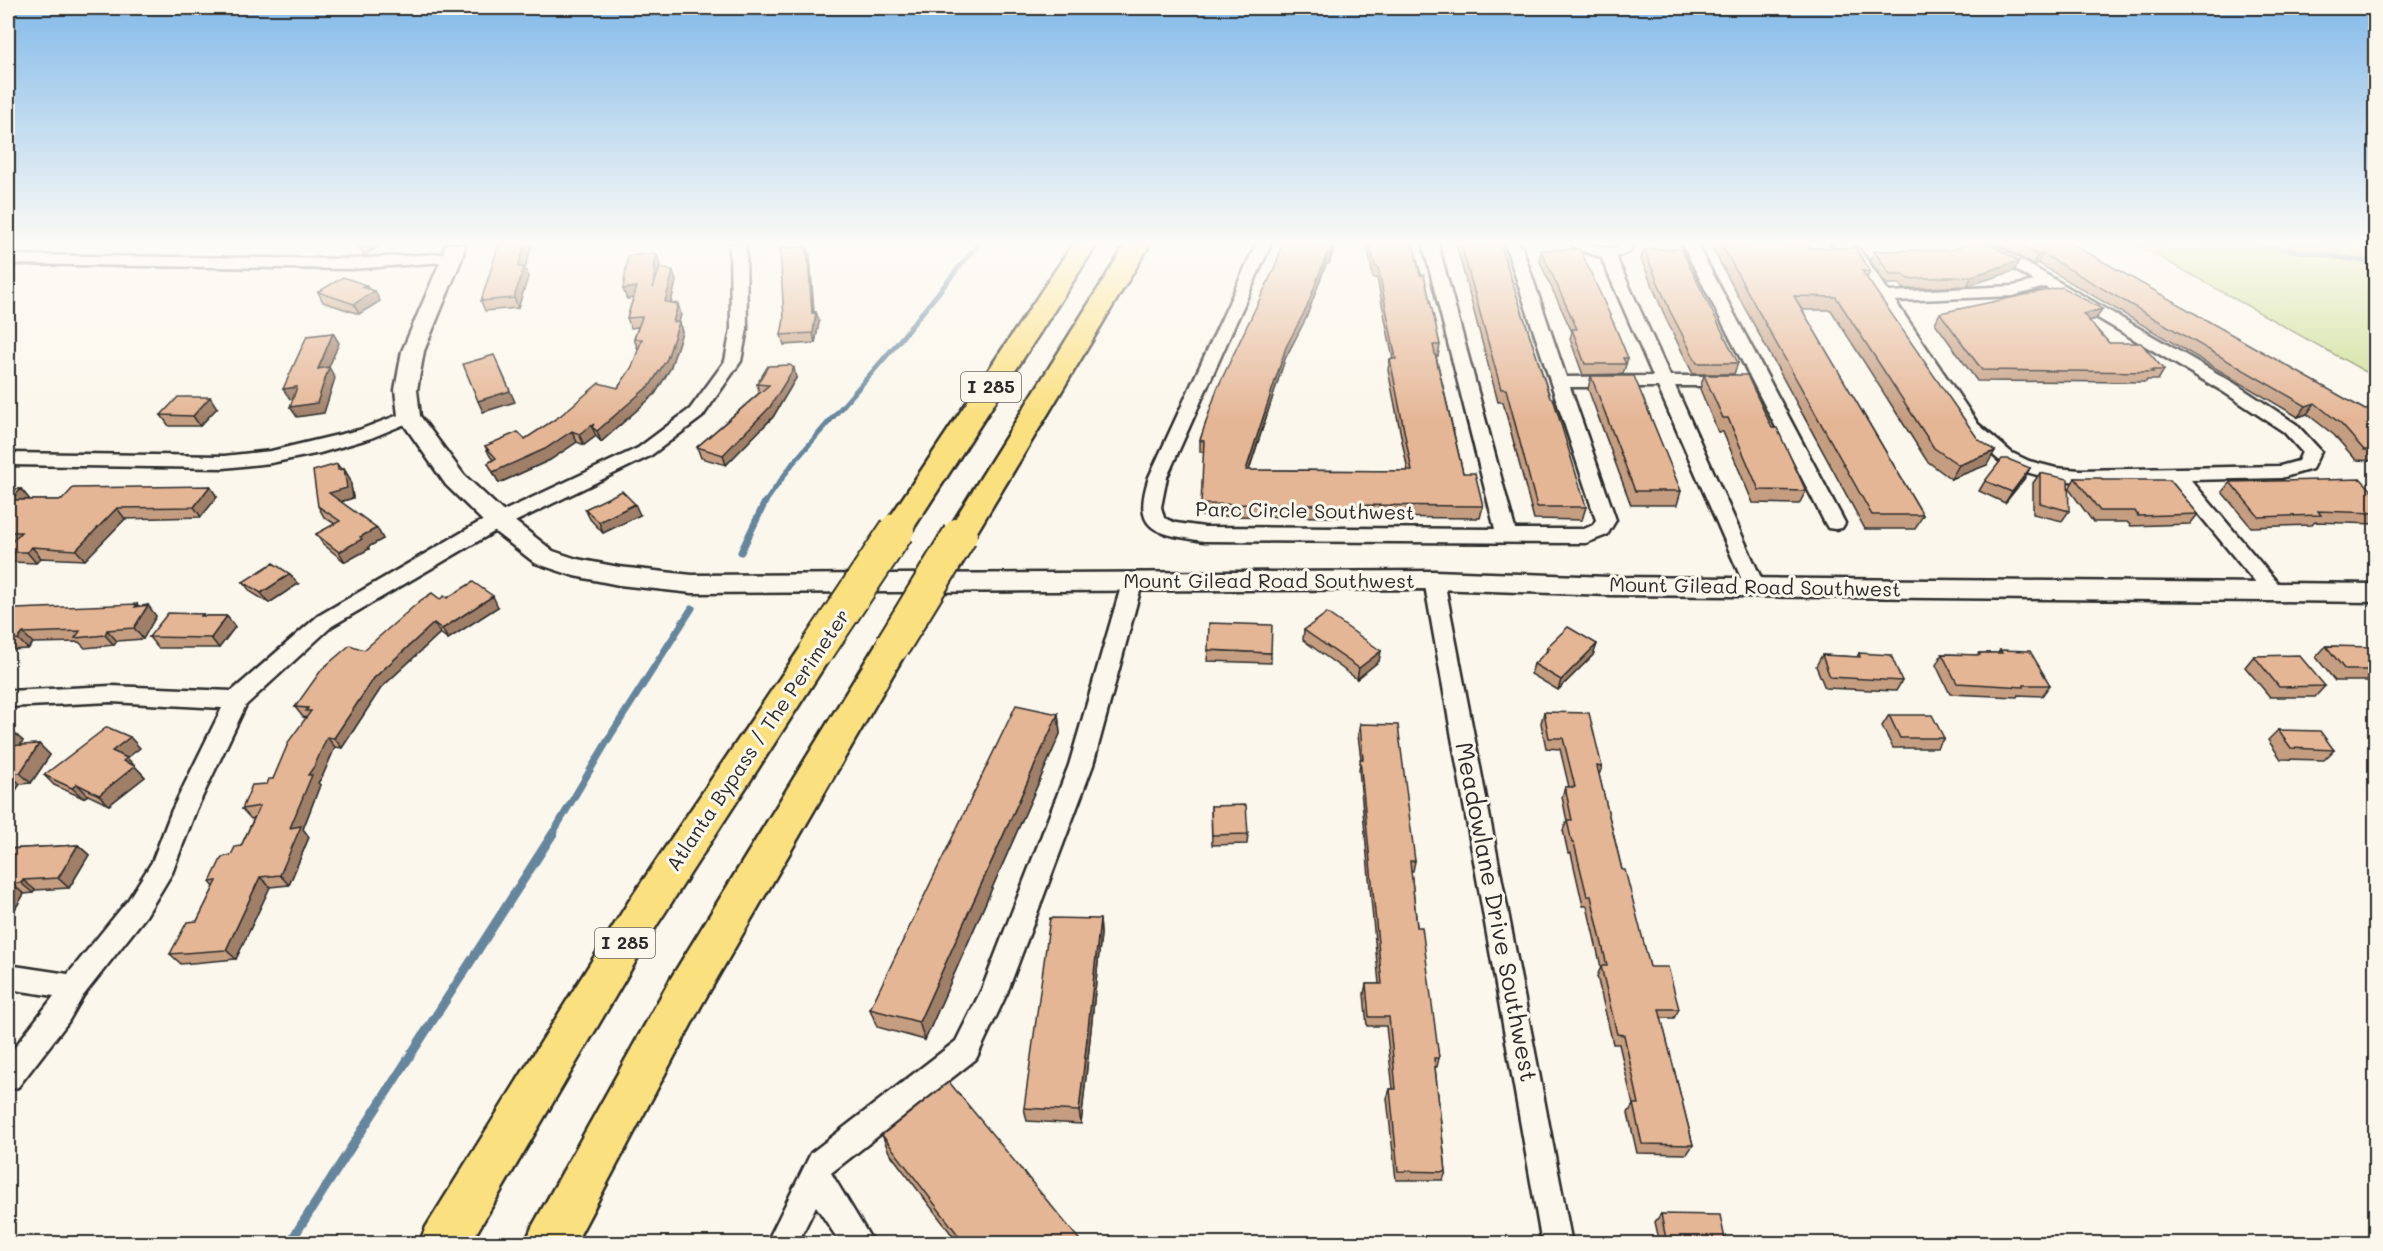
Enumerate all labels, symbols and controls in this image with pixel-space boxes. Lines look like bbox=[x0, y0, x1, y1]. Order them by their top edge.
road number: I 285 bbox=[961, 372, 1021, 402]
street label: Parc Circle Southwest bbox=[1195, 495, 1415, 525]
street label: Mount Gilead Road Southwest bbox=[1123, 567, 1415, 593]
street label: Mount Gilead Road Southwest bbox=[1609, 570, 1901, 602]
street label: Atlanta Bypass / The Perimeter bbox=[660, 603, 855, 876]
street label: Meadowlane Drive Southwest bbox=[1449, 739, 1546, 1084]
road number: I 285 bbox=[595, 928, 655, 958]

